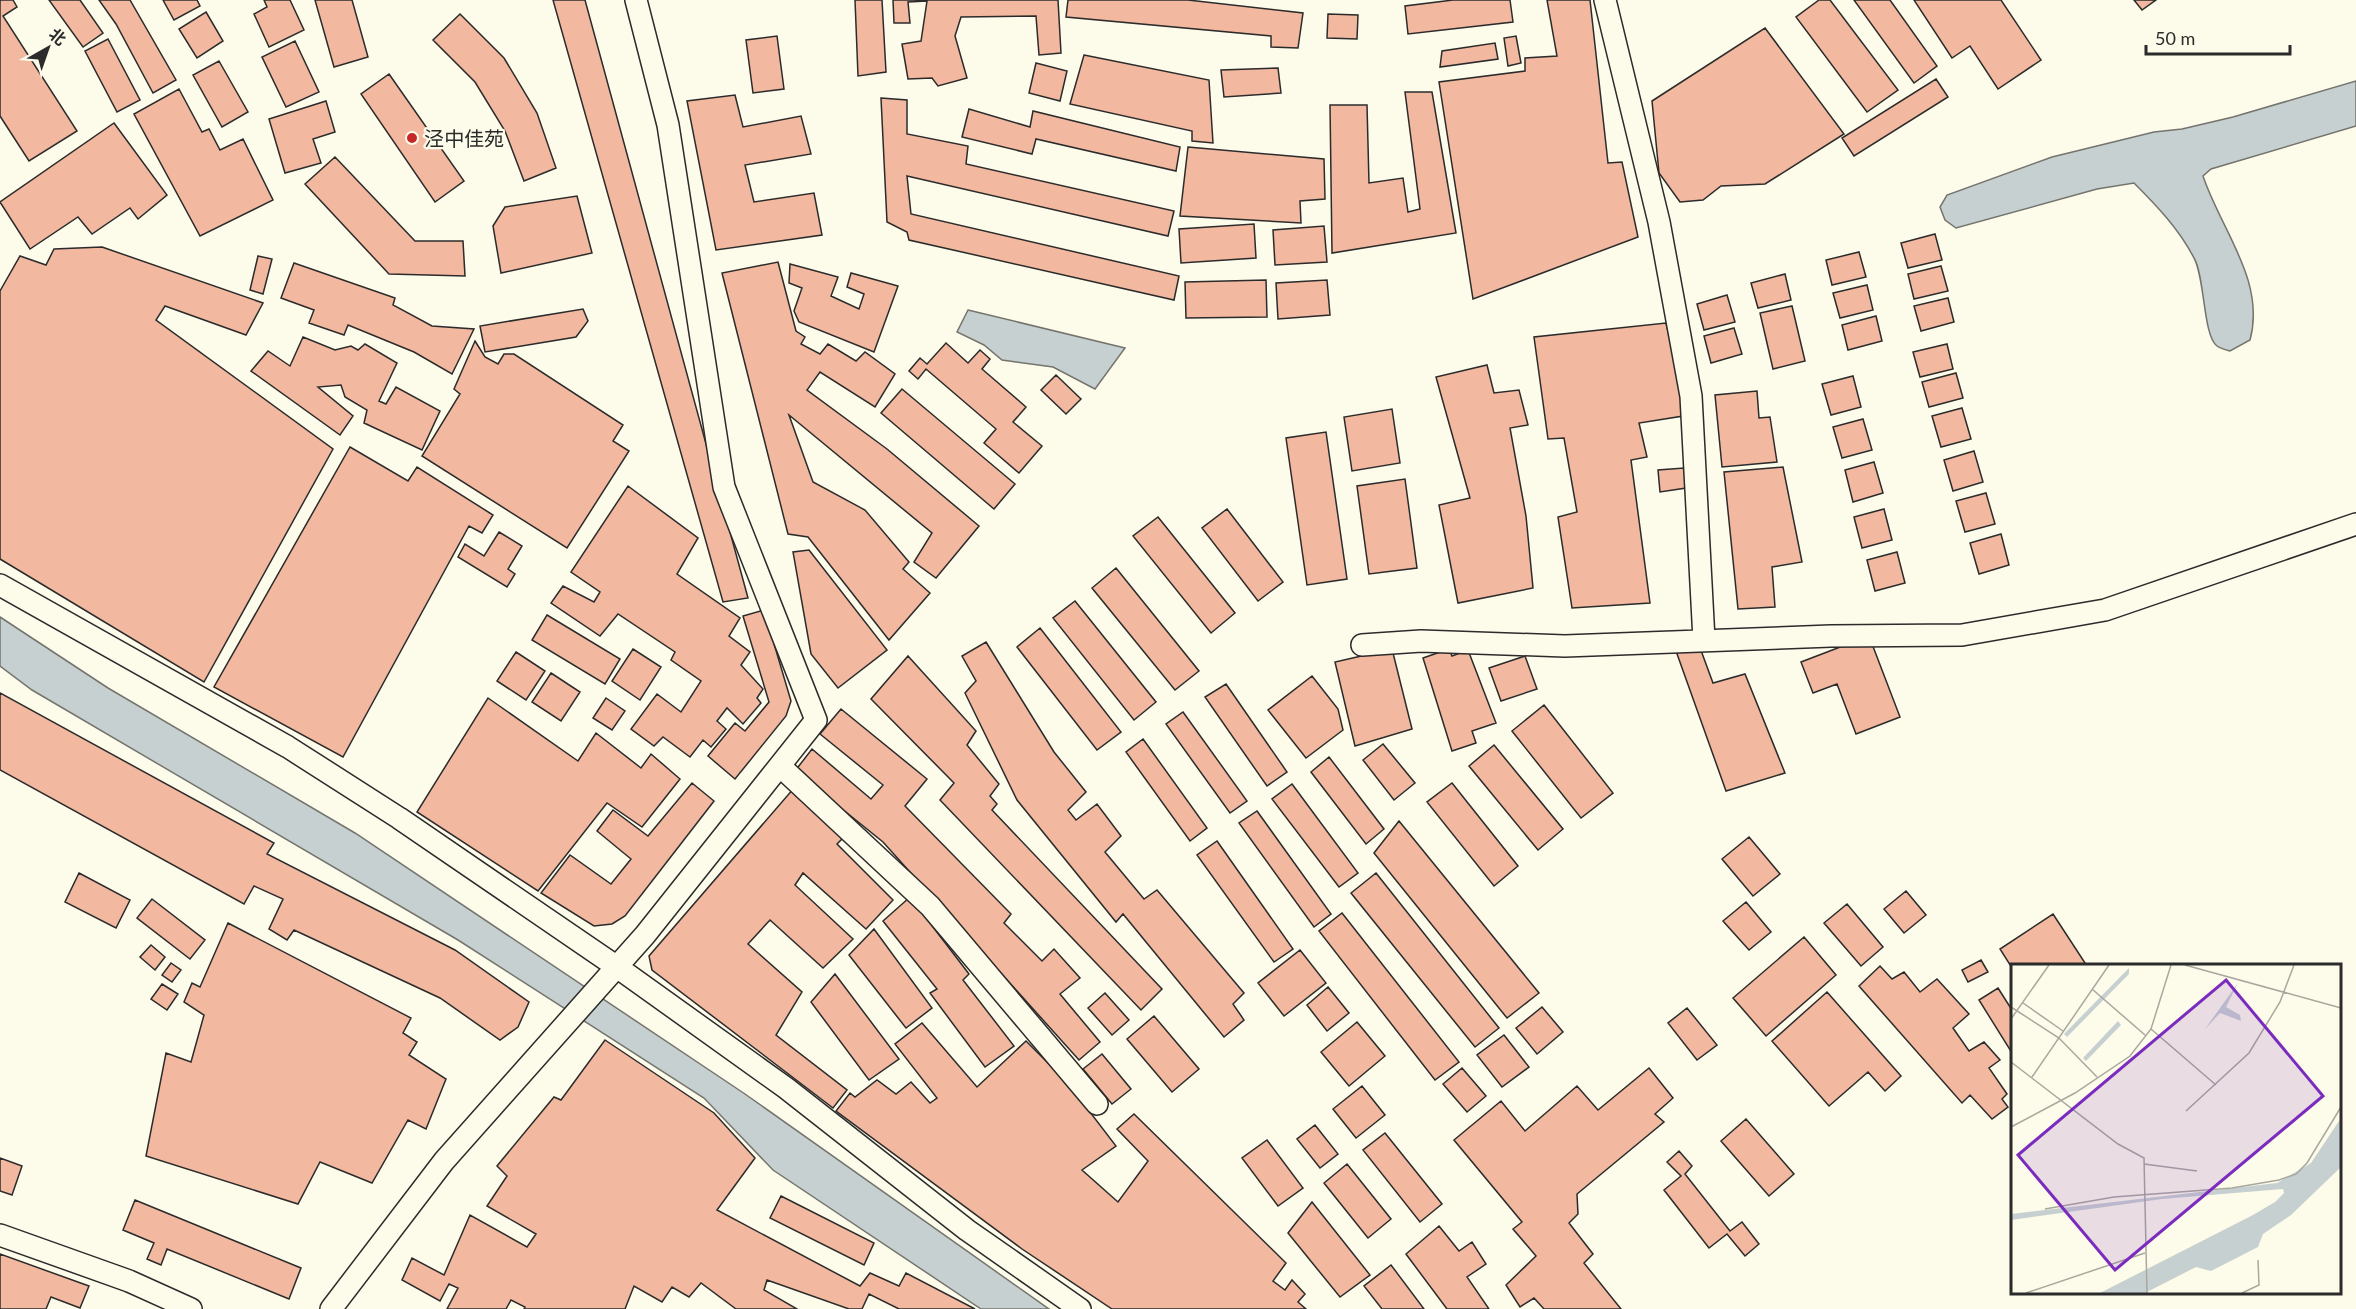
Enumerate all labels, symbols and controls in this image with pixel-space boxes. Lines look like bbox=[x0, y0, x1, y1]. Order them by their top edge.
north arrow bbox=[18, 18, 78, 78]
scale bar bbox=[2146, 18, 2290, 56]
text: 北 bbox=[46, 24, 70, 49]
text: 50 m bbox=[2155, 27, 2195, 49]
place label: 泾中佳苑 bbox=[424, 126, 504, 150]
marker: 泾中佳苑 bbox=[405, 131, 419, 145]
inset map bbox=[2011, 964, 2341, 1294]

